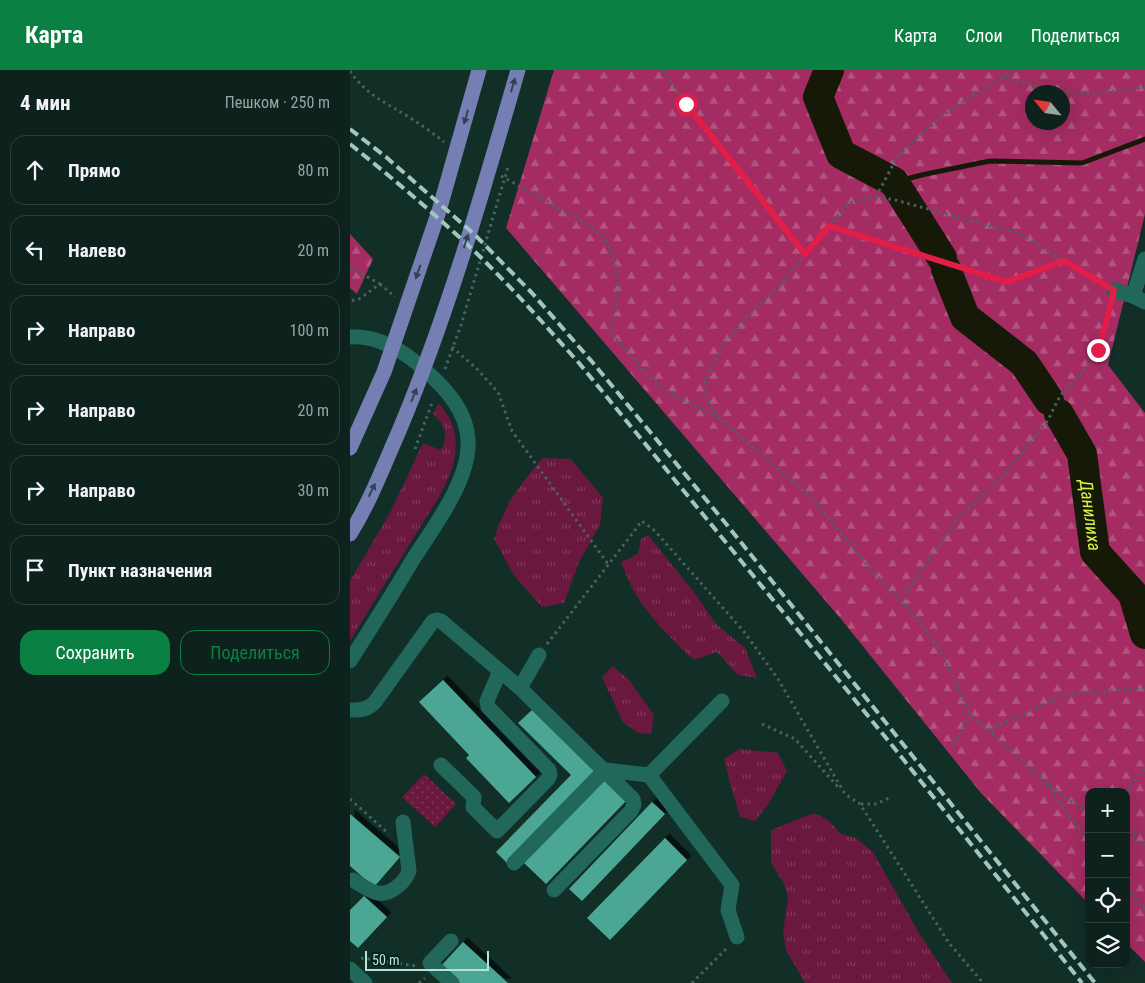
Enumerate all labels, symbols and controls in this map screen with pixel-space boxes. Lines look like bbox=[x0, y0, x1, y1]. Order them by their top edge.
text: Карта bbox=[25, 21, 83, 49]
text: Карта bbox=[894, 25, 937, 46]
text: Слои bbox=[965, 25, 1003, 46]
text: Поделиться bbox=[1031, 25, 1120, 46]
one-way arrow bbox=[510, 78, 518, 93]
north arrow bbox=[1025, 85, 1070, 130]
text: 4 мин bbox=[20, 91, 70, 115]
text: Пешком · 250 m bbox=[225, 93, 330, 112]
route start bbox=[675, 93, 698, 116]
one-way arrow bbox=[462, 109, 470, 125]
icon: ahead bbox=[21, 156, 49, 184]
text: Прямо bbox=[68, 159, 121, 182]
text: 80 m bbox=[297, 161, 329, 180]
one-way arrow bbox=[463, 233, 471, 248]
icon: left bbox=[21, 236, 49, 264]
text: Налево bbox=[68, 239, 126, 262]
text: 20 m bbox=[297, 241, 329, 260]
one-way arrow bbox=[414, 265, 422, 280]
icon: right bbox=[21, 316, 49, 344]
text: Направо bbox=[68, 319, 135, 342]
text: 100 m bbox=[290, 321, 329, 340]
route end bbox=[1087, 339, 1110, 362]
one-way arrow bbox=[410, 388, 418, 402]
icon: right bbox=[21, 396, 49, 424]
text: Направо bbox=[68, 399, 135, 422]
text: 20 m bbox=[297, 401, 329, 420]
icon: right bbox=[21, 476, 49, 504]
water label: Данилиха bbox=[1075, 477, 1106, 552]
text: Направо bbox=[68, 479, 135, 502]
text: 30 m bbox=[297, 481, 329, 500]
one-way arrow bbox=[368, 483, 376, 497]
icon: arrive bbox=[21, 556, 49, 584]
text: Пункт назначения bbox=[68, 559, 212, 582]
button: Сохранить bbox=[20, 630, 170, 675]
button: Поделиться bbox=[180, 630, 330, 675]
map controls bbox=[1085, 788, 1130, 968]
button: + bbox=[1085, 788, 1130, 833]
button: − bbox=[1085, 833, 1130, 878]
button: locate bbox=[1085, 878, 1130, 923]
button: layers bbox=[1085, 923, 1130, 968]
scale bar bbox=[365, 948, 489, 971]
text: 50 m bbox=[372, 952, 400, 968]

